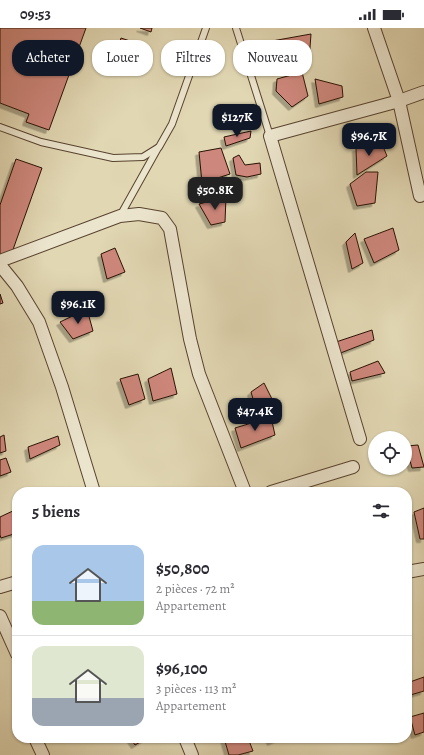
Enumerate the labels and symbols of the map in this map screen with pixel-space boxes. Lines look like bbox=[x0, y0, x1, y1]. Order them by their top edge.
pin: $127K bbox=[209, 104, 265, 138]
pin: $96.7K bbox=[336, 123, 402, 157]
pin: $50.8K bbox=[182, 177, 248, 211]
pin: $96.1K bbox=[45, 291, 111, 325]
pin: $47.4K bbox=[222, 398, 288, 432]

